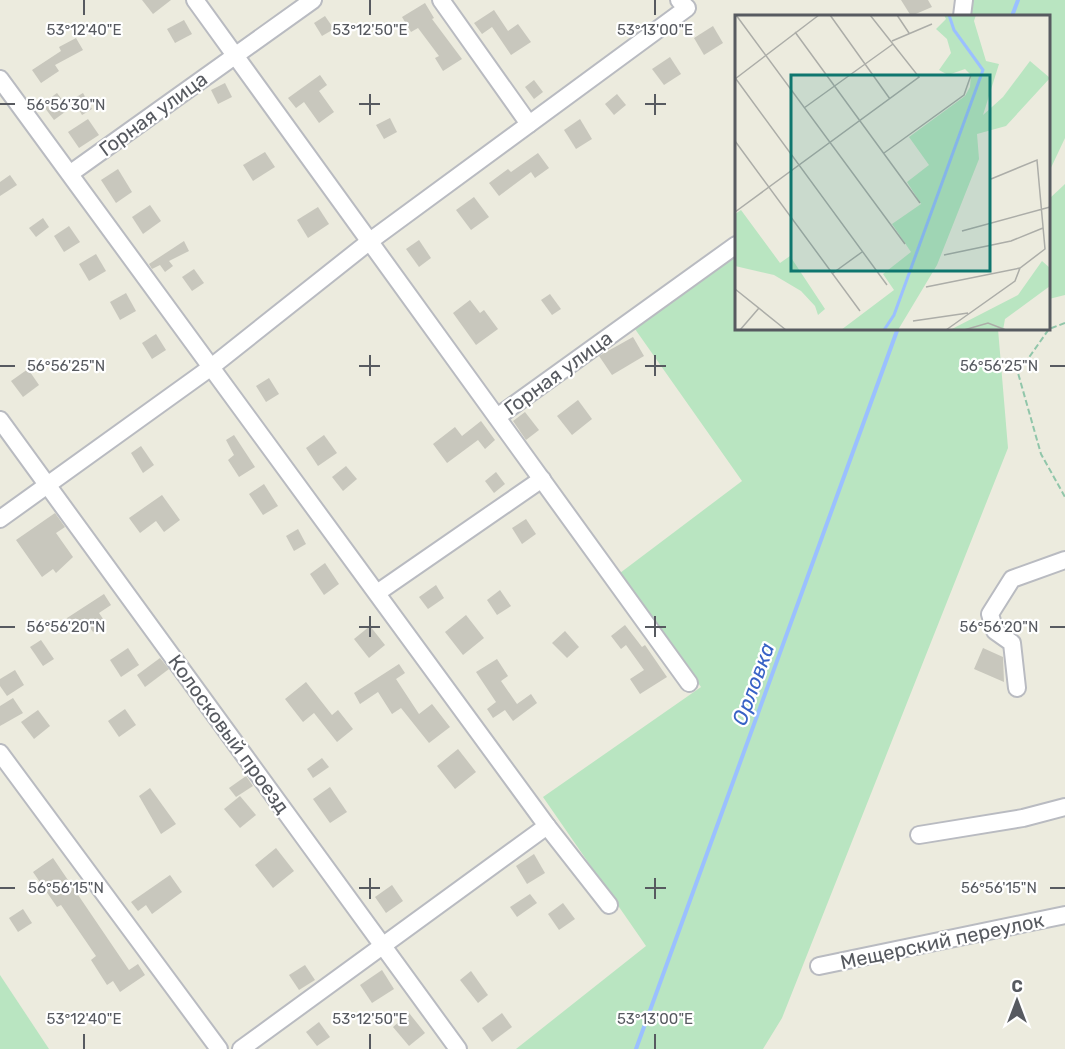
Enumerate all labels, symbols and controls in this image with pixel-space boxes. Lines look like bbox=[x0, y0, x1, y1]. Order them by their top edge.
inset map bbox=[735, 15, 1050, 330]
text: 53°12'40"E bbox=[46, 21, 122, 39]
text: 53°12'50"E bbox=[332, 21, 408, 39]
text: 53°13'00"E bbox=[617, 21, 693, 39]
street label: Горная улица bbox=[94, 67, 212, 161]
text: 56°56'30"N bbox=[26, 96, 106, 114]
street label: Горная улица bbox=[499, 326, 617, 420]
text: 56°56'25"N bbox=[27, 357, 105, 375]
text: 56°56'25"N bbox=[960, 357, 1038, 375]
text: 56°56'20"N bbox=[27, 618, 105, 636]
text: 56°56'20"N bbox=[960, 618, 1038, 636]
water label: Орловка bbox=[727, 639, 779, 729]
street label: Колосковый проезд bbox=[163, 650, 295, 818]
text: 56°56'15"N bbox=[28, 879, 104, 897]
text: 56°56'15"N bbox=[961, 879, 1037, 897]
street label: Мещерский переулок bbox=[838, 908, 1046, 974]
north arrow bbox=[987, 971, 1047, 1031]
text: С bbox=[1011, 977, 1023, 996]
text: 53°12'40"E bbox=[46, 1010, 122, 1028]
text: 53°12'50"E bbox=[332, 1010, 408, 1028]
text: 53°13'00"E bbox=[617, 1010, 693, 1028]

